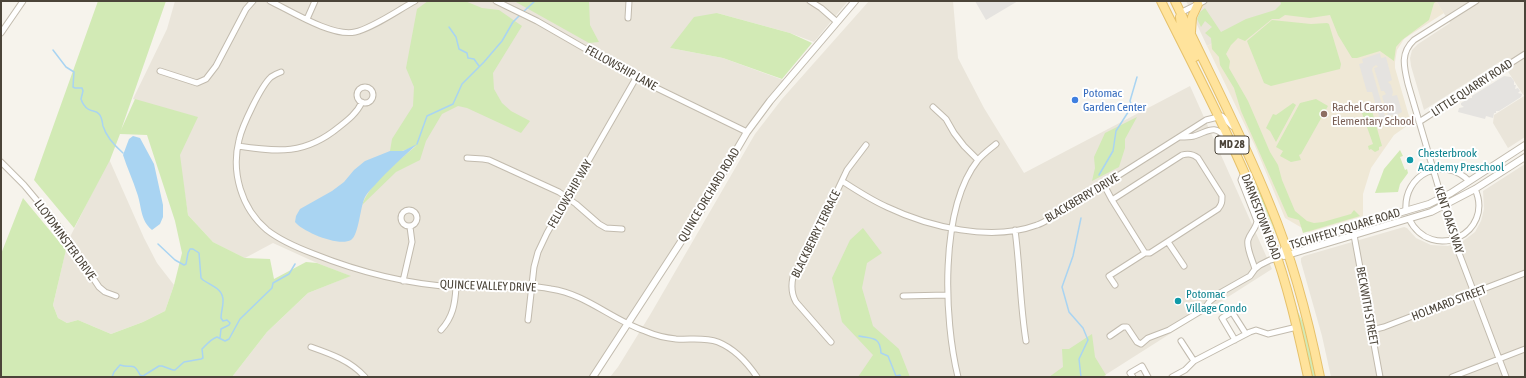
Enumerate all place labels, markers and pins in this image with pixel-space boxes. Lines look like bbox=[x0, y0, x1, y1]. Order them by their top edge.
place label: Potomac Garden Center bbox=[1083, 86, 1146, 114]
marker: Potomac Garden Center bbox=[1070, 95, 1080, 105]
place label: Rachel Carson Elementary School bbox=[1332, 100, 1414, 128]
marker: Rachel Carson Elementary School bbox=[1319, 109, 1329, 119]
place label: Chesterbrook Academy Preschool bbox=[1418, 146, 1504, 174]
marker: Chesterbrook Academy Preschool bbox=[1405, 155, 1415, 165]
place label: Potomac Village Condo bbox=[1186, 287, 1247, 315]
marker: Potomac Village Condo bbox=[1173, 296, 1183, 306]

